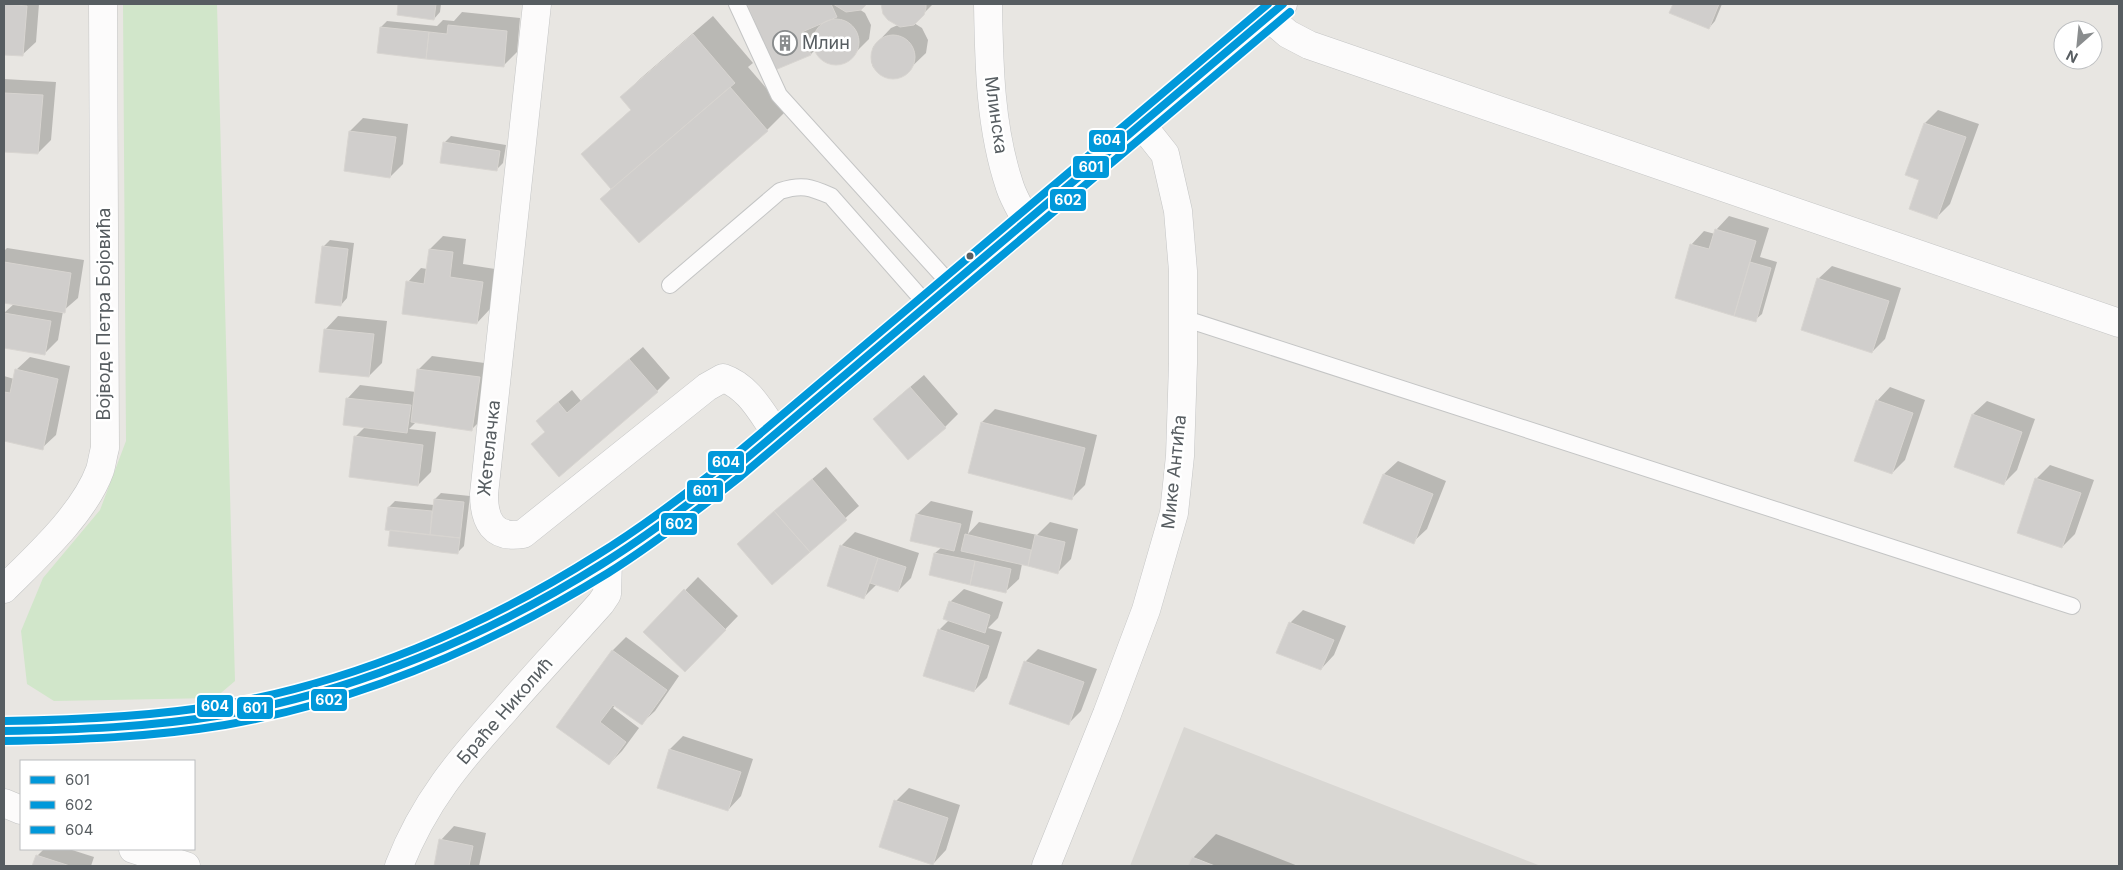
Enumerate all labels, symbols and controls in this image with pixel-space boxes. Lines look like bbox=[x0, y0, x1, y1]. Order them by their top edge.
north arrow bbox=[2053, 20, 2103, 70]
building icon: Млин bbox=[772, 30, 798, 56]
place label: Млин bbox=[802, 32, 850, 53]
text: N bbox=[2063, 47, 2080, 67]
street label: Млинска bbox=[981, 75, 1012, 155]
line badge: 604 bbox=[1088, 129, 1126, 153]
text: 604 bbox=[1093, 131, 1121, 148]
line badge: 601 bbox=[1072, 155, 1110, 179]
text: 601 bbox=[1079, 158, 1103, 175]
line badge: 602 bbox=[1049, 188, 1087, 212]
text: 602 bbox=[1054, 191, 1082, 208]
street label: Војводе Петра Бојовића bbox=[93, 208, 114, 420]
unlabelled marker bbox=[965, 251, 975, 261]
street label: Жетелачка bbox=[473, 399, 504, 497]
street label: Мике Антића bbox=[1157, 414, 1190, 530]
line badge: 604 bbox=[707, 450, 745, 474]
text: 604 bbox=[712, 453, 740, 470]
line badge: 601 bbox=[686, 479, 724, 503]
text: 601 bbox=[693, 482, 717, 499]
line badge: 602 bbox=[660, 512, 698, 536]
text: 602 bbox=[665, 515, 693, 532]
street label: Браће Николић bbox=[452, 653, 557, 768]
line badge: 602 bbox=[310, 688, 348, 712]
text: 602 bbox=[315, 691, 343, 708]
line badge: 604 bbox=[196, 694, 234, 718]
line badge: 601 bbox=[236, 696, 274, 720]
text: 604 bbox=[201, 697, 229, 714]
text: 601 bbox=[243, 699, 267, 716]
legend bbox=[20, 760, 195, 850]
text: 601 bbox=[65, 770, 90, 789]
text: 602 bbox=[65, 795, 93, 814]
text: 604 bbox=[65, 820, 93, 839]

